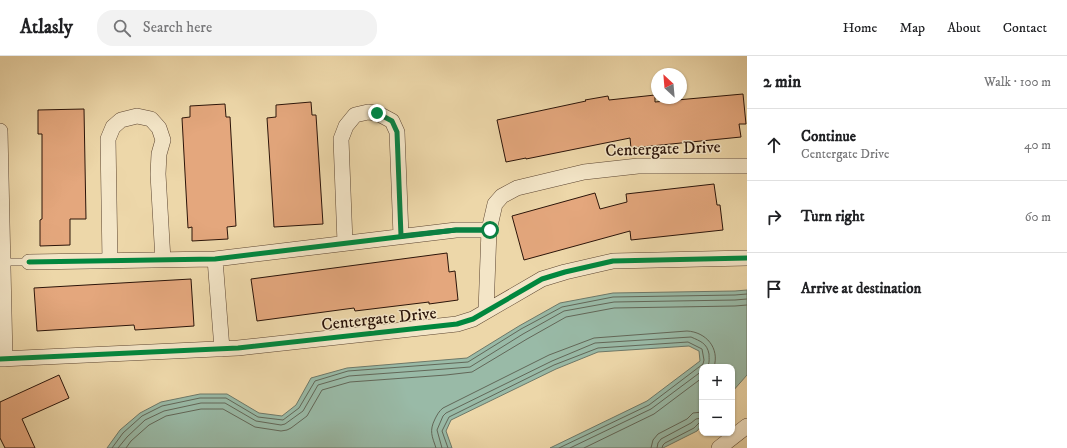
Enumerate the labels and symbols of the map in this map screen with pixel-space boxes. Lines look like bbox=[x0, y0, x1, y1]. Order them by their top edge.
north arrow bbox=[651, 68, 687, 104]
route end bbox=[368, 104, 386, 122]
street label: Centergate Drive bbox=[605, 136, 721, 162]
route start bbox=[481, 221, 499, 239]
street label: Centergate Drive bbox=[320, 302, 438, 336]

